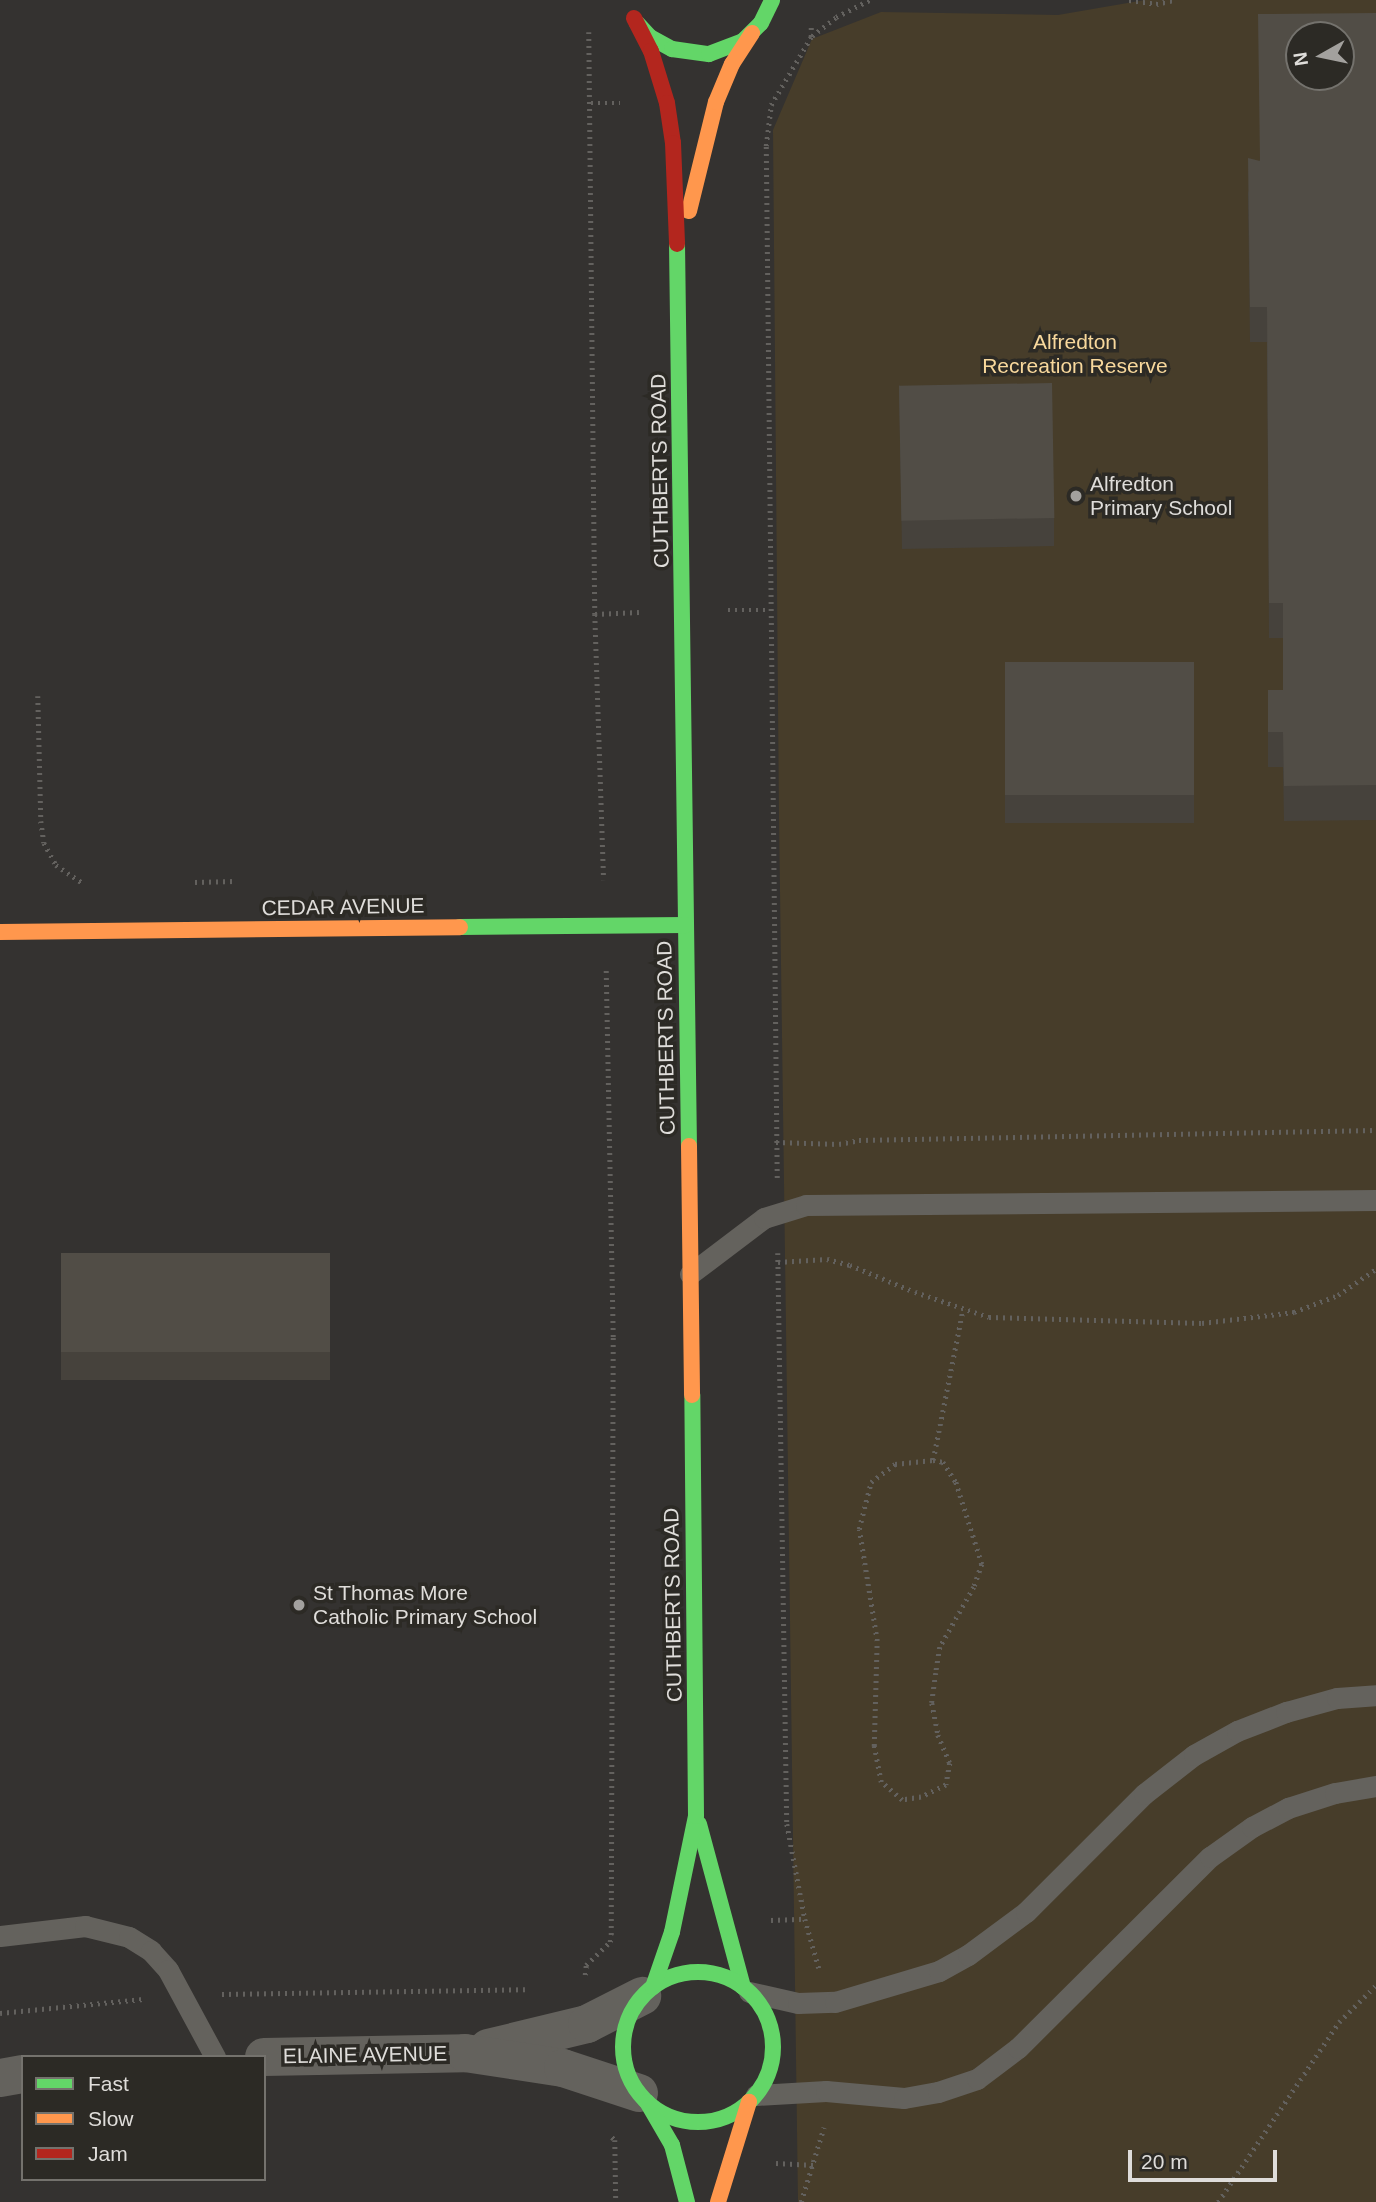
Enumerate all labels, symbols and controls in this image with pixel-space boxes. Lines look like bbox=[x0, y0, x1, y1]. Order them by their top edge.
north arrow bbox=[1285, 21, 1355, 91]
text: N bbox=[1289, 51, 1312, 67]
park label: Alfredton Recreation Reserve bbox=[982, 329, 1168, 379]
street label: CUTHBERTS ROAD bbox=[646, 374, 674, 568]
place label: Alfredton Primary School bbox=[1090, 471, 1232, 521]
marker: Alfredton Primary School bbox=[1068, 488, 1084, 504]
street label: CEDAR AVENUE bbox=[261, 893, 425, 921]
street label: CUTHBERTS ROAD bbox=[652, 941, 680, 1135]
street label: CUTHBERTS ROAD bbox=[659, 1508, 687, 1702]
place label: St Thomas More Catholic Primary School bbox=[313, 1580, 537, 1630]
marker: St Thomas More Catholic Primary School bbox=[291, 1597, 307, 1613]
street label: ELAINE AVENUE bbox=[282, 2041, 448, 2069]
legend bbox=[21, 2055, 266, 2181]
text: Fast bbox=[88, 2072, 129, 2095]
text: Slow bbox=[88, 2107, 134, 2130]
scale bar bbox=[1131, 2136, 1280, 2180]
text: Jam bbox=[88, 2142, 128, 2165]
text: 20 m bbox=[1141, 2150, 1188, 2173]

